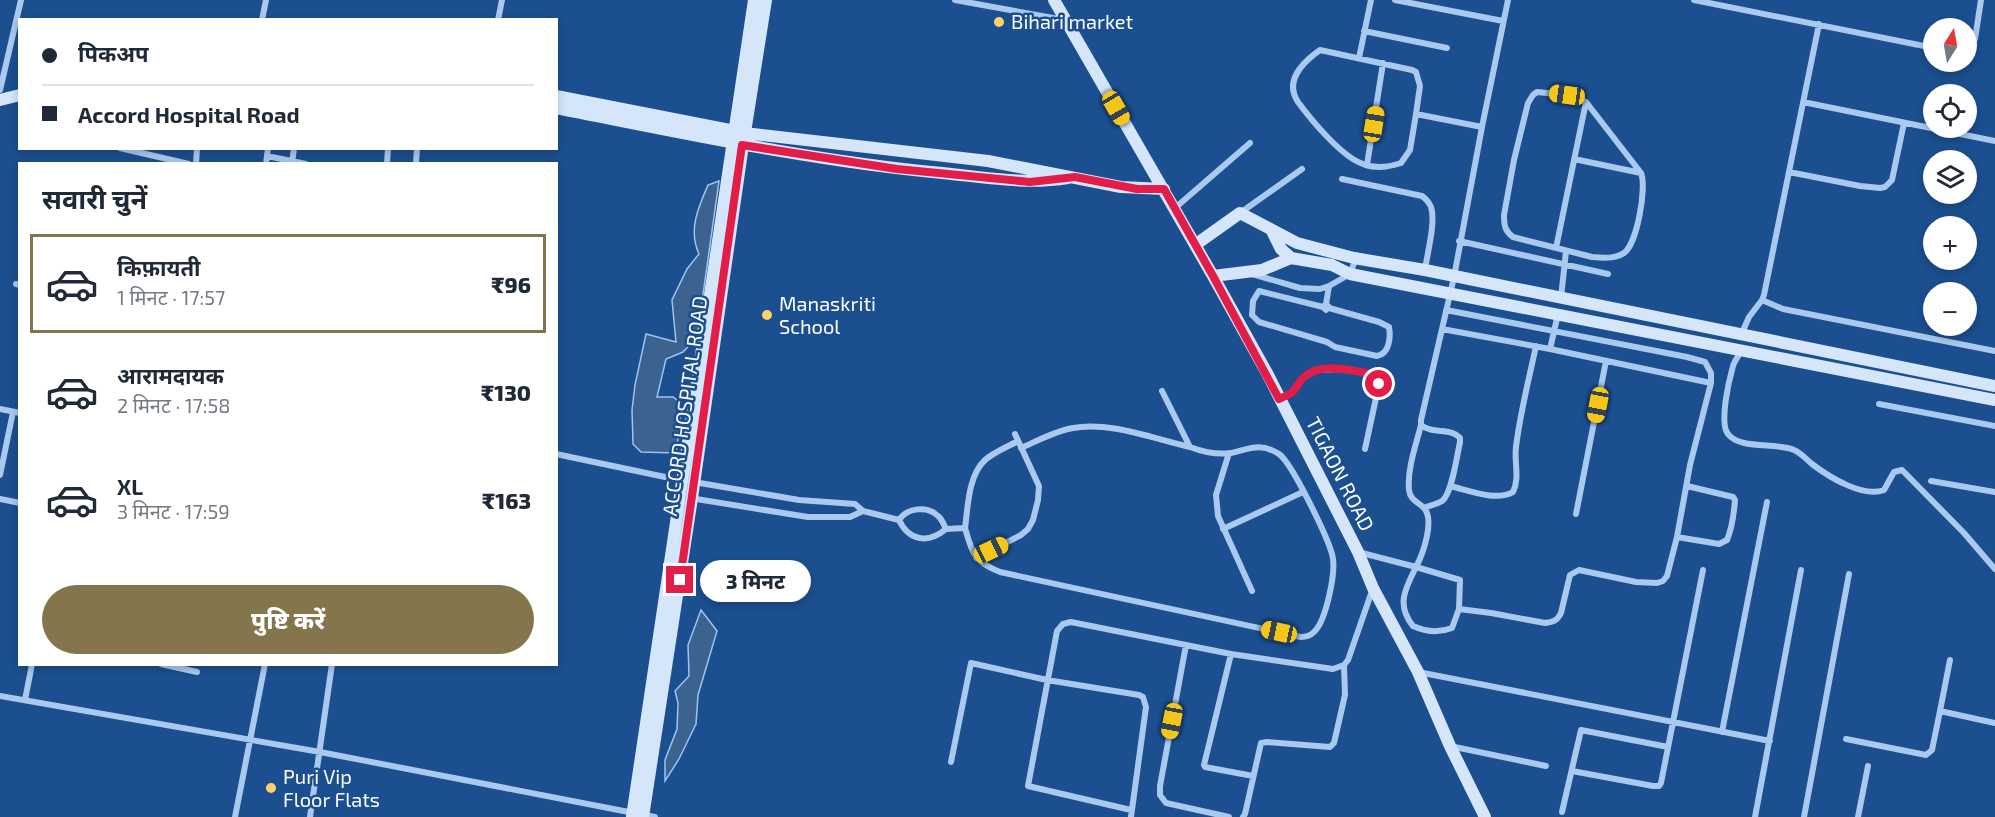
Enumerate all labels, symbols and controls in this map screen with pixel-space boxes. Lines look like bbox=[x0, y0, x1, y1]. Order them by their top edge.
place label: Bihari market bbox=[1011, 9, 1134, 33]
marker: Bihari market bbox=[992, 15, 1006, 29]
north arrow bbox=[1923, 18, 1977, 72]
map controls bbox=[1923, 18, 1977, 336]
text: पिकअप bbox=[78, 40, 149, 66]
car bbox=[1548, 84, 1586, 106]
button: locate bbox=[1923, 84, 1977, 138]
car bbox=[1099, 88, 1133, 128]
text: Accord Hospital Road bbox=[78, 101, 300, 127]
car bbox=[1362, 105, 1386, 143]
button: layers bbox=[1923, 150, 1977, 204]
text: सवारी चुनें bbox=[42, 182, 147, 214]
button: + bbox=[1923, 216, 1977, 270]
text: किफ़ायती bbox=[117, 254, 201, 280]
icon: car bbox=[45, 257, 99, 311]
text: ₹96 bbox=[491, 271, 531, 297]
button: − bbox=[1923, 282, 1977, 336]
text: 1 मिनट · 17:57 bbox=[117, 285, 225, 309]
place label: Manaskriti School bbox=[779, 291, 876, 338]
street label: ACCORD HOSPITAL ROAD bbox=[657, 294, 711, 517]
marker: Manaskriti School bbox=[760, 308, 774, 322]
text: आरामदायक bbox=[117, 362, 224, 388]
icon: car bbox=[45, 365, 99, 419]
route start bbox=[1365, 370, 1392, 397]
text: ₹130 bbox=[481, 379, 531, 405]
car bbox=[1586, 386, 1610, 424]
text: 2 मिनट · 17:58 bbox=[117, 393, 230, 417]
street label: TIGAON ROAD bbox=[1302, 412, 1380, 535]
icon: car bbox=[45, 473, 99, 527]
text: XL bbox=[117, 473, 143, 499]
text: ₹163 bbox=[482, 487, 531, 513]
text: 3 मिनट · 17:59 bbox=[117, 499, 230, 523]
car bbox=[971, 534, 1011, 566]
callout: 3 मिनट bbox=[701, 559, 812, 601]
route end bbox=[666, 566, 693, 593]
text: 3 मिनट bbox=[726, 569, 785, 593]
button: पुष्टि करें bbox=[42, 585, 534, 654]
car bbox=[1260, 619, 1298, 645]
car bbox=[1160, 702, 1184, 740]
place label: Puri Vip Floor Flats bbox=[283, 764, 380, 811]
marker: Puri Vip Floor Flats bbox=[264, 781, 278, 795]

